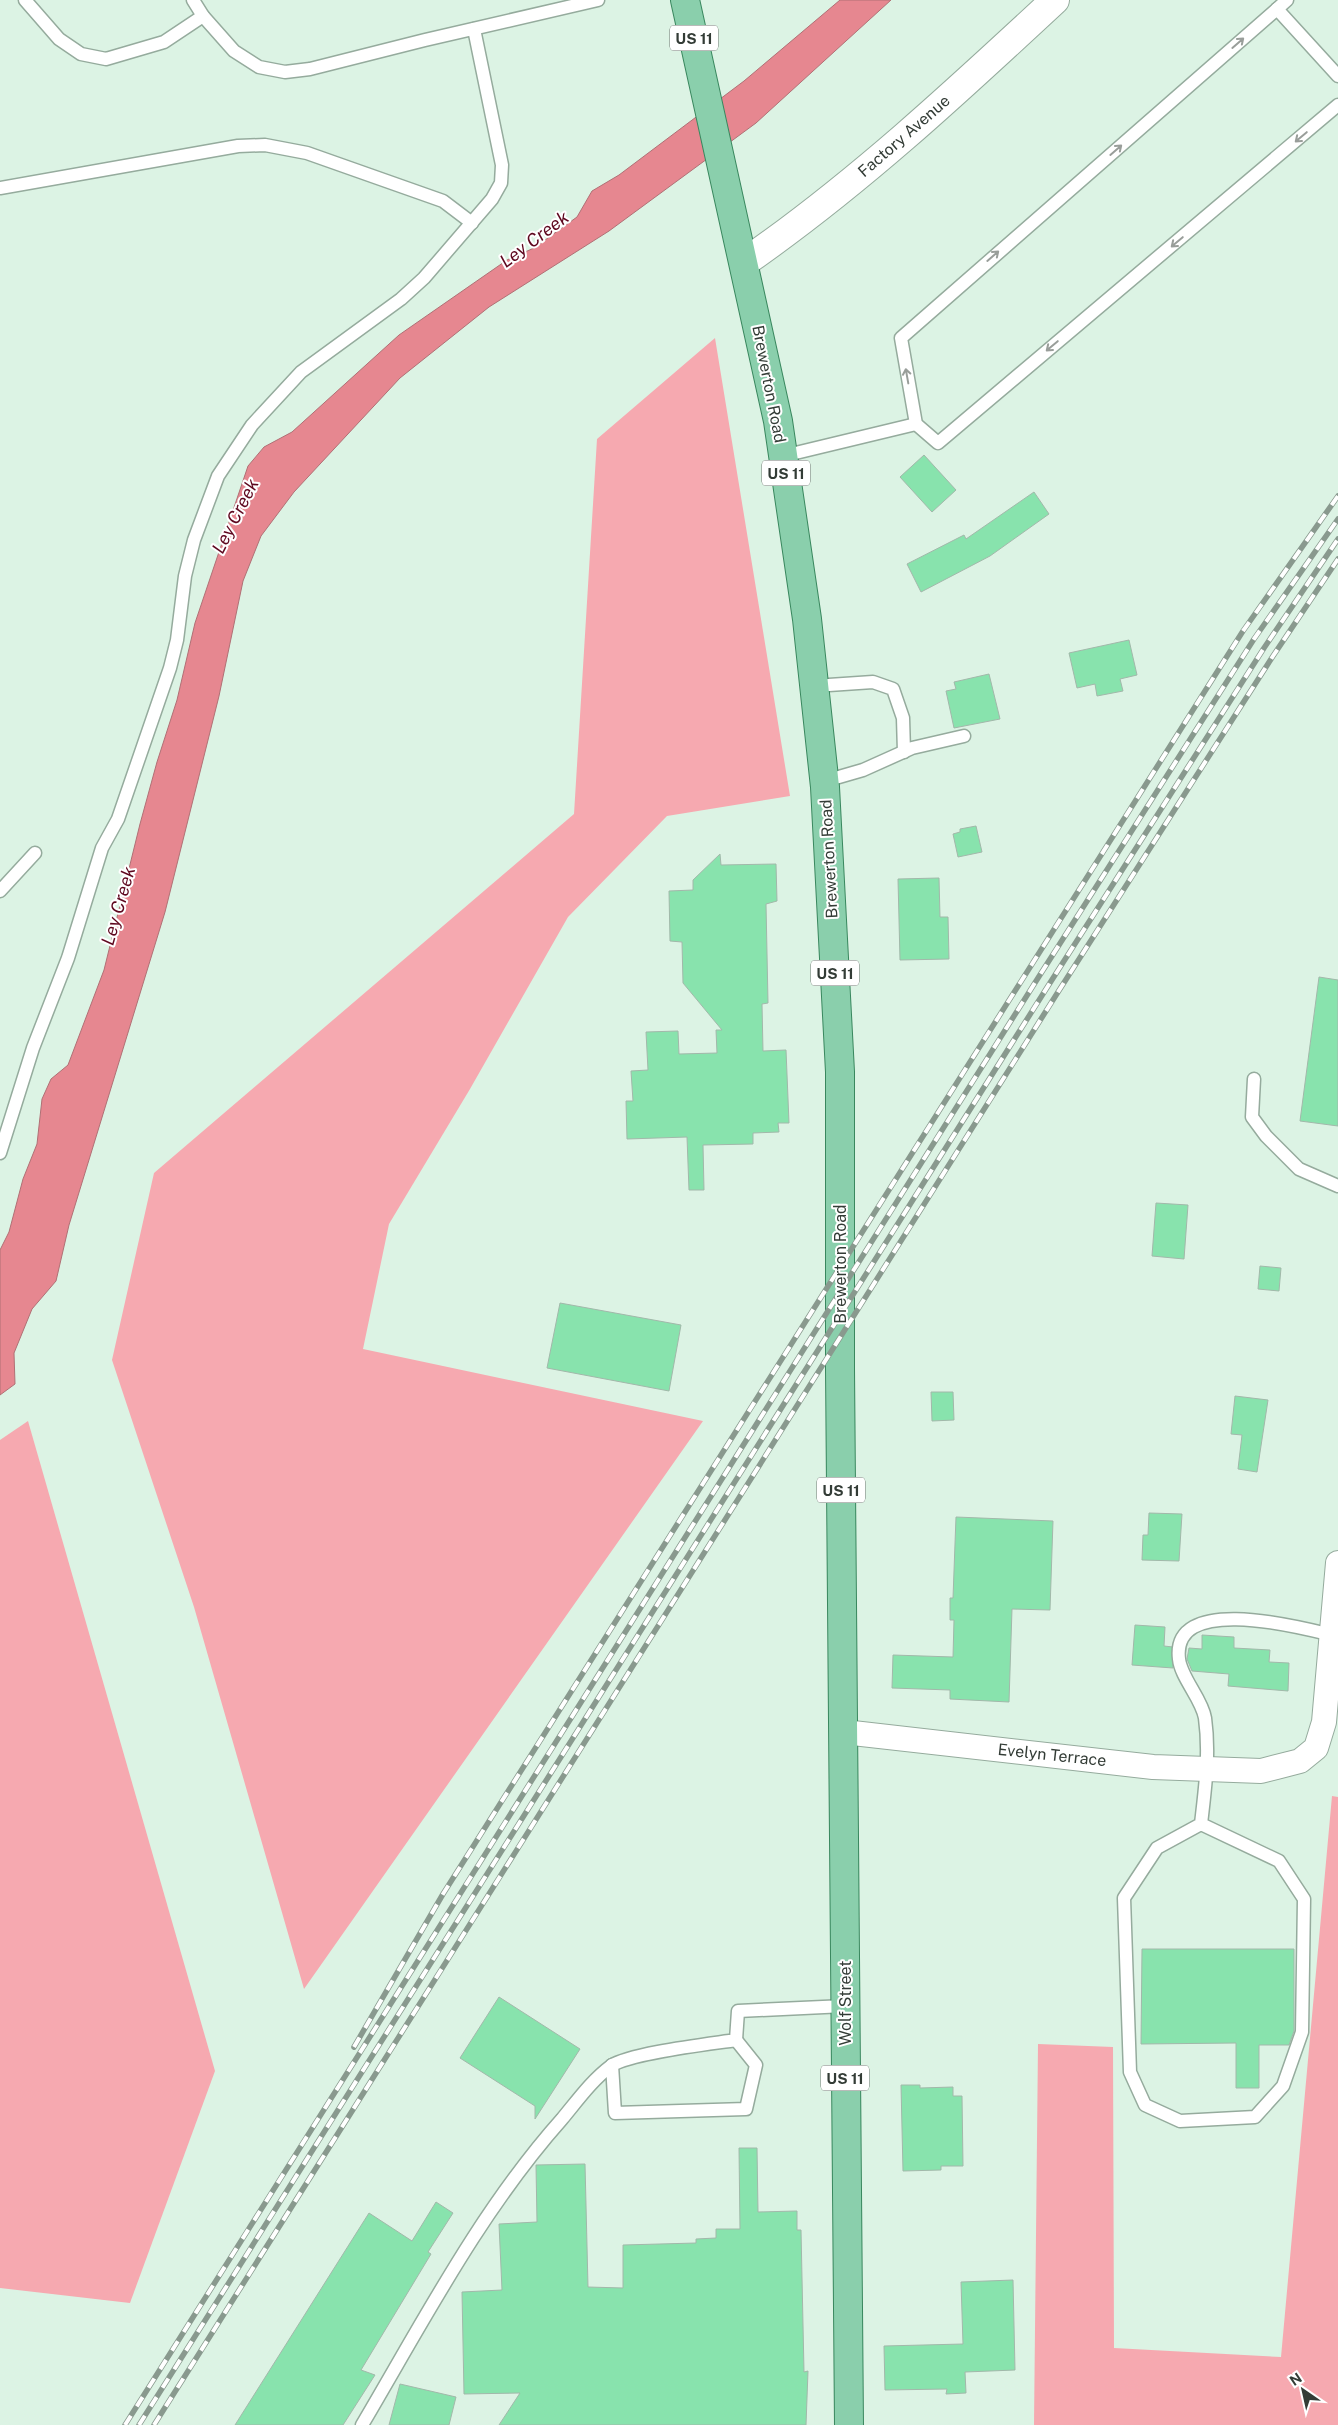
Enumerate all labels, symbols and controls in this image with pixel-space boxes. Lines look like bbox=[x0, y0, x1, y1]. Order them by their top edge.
road number: US 11 bbox=[670, 26, 718, 50]
one-way arrow bbox=[1232, 37, 1245, 48]
street label: Factory Avenue bbox=[854, 91, 954, 181]
one-way arrow bbox=[1294, 131, 1307, 143]
one-way arrow bbox=[1109, 144, 1122, 155]
water label: Ley Creek bbox=[495, 206, 573, 272]
one-way arrow bbox=[1170, 236, 1183, 247]
one-way arrow bbox=[987, 251, 1000, 262]
street label: Brewerton Road bbox=[748, 324, 790, 444]
one-way arrow bbox=[1046, 341, 1059, 352]
one-way arrow bbox=[902, 369, 912, 385]
road number: US 11 bbox=[762, 460, 810, 486]
water label: Ley Creek bbox=[207, 475, 263, 557]
street label: Brewerton Road bbox=[816, 799, 842, 919]
water label: Ley Creek bbox=[97, 864, 139, 948]
road number: US 11 bbox=[811, 960, 859, 986]
street label: Brewerton Road bbox=[831, 1204, 850, 1324]
road number: US 11 bbox=[817, 1478, 865, 1502]
street label: Evelyn Terrace bbox=[997, 1740, 1107, 1770]
street label: Wolf Street bbox=[836, 1960, 855, 2046]
road number: US 11 bbox=[821, 2066, 869, 2090]
north arrow bbox=[1278, 2365, 1328, 2415]
text: N bbox=[1287, 2370, 1305, 2389]

